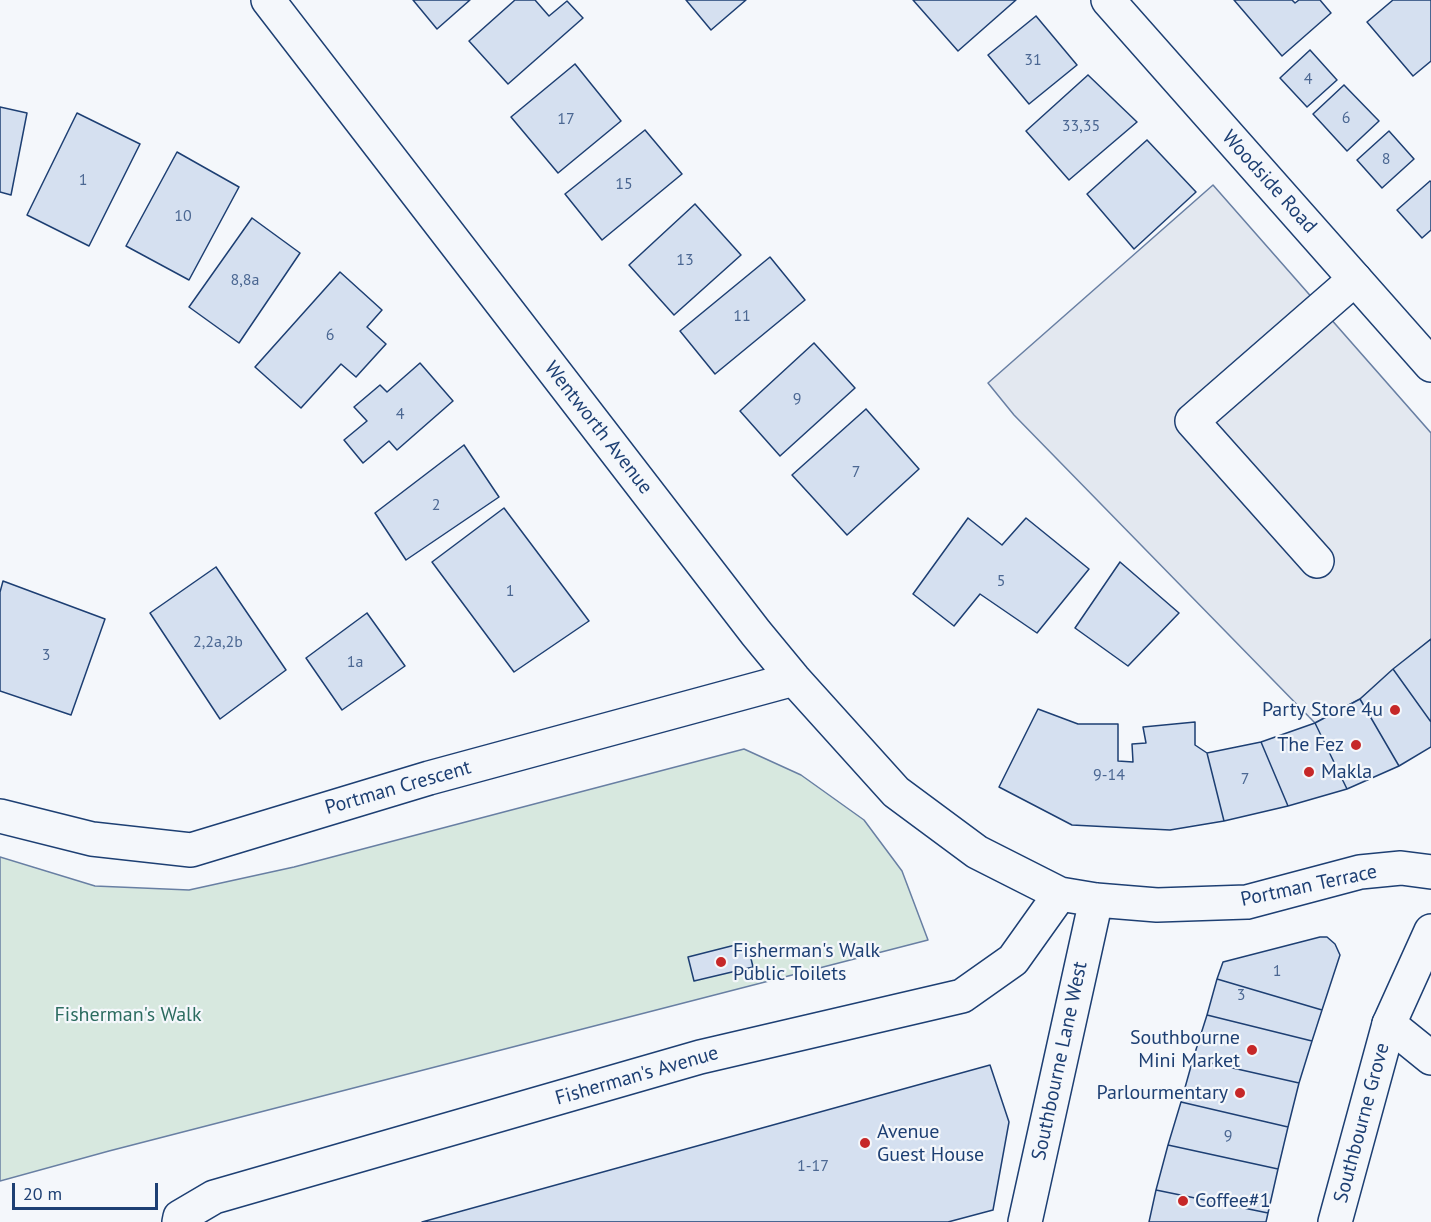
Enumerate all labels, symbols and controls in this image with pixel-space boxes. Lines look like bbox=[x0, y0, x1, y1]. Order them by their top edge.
house number: 31 bbox=[1024, 50, 1042, 70]
house number: 4 bbox=[1304, 69, 1312, 89]
house number: 6 bbox=[1342, 108, 1350, 128]
house number: 17 bbox=[557, 109, 575, 129]
house number: 33,35 bbox=[1062, 116, 1100, 136]
street label: Woodside Road bbox=[1216, 126, 1322, 238]
house number: 8 bbox=[1382, 149, 1390, 169]
house number: 1 bbox=[79, 170, 87, 190]
house number: 15 bbox=[615, 174, 633, 194]
house number: 10 bbox=[174, 206, 192, 226]
house number: 13 bbox=[676, 250, 694, 270]
house number: 8,8a bbox=[231, 270, 259, 290]
house number: 11 bbox=[733, 306, 751, 326]
house number: 6 bbox=[326, 325, 334, 345]
street label: Wentworth Avenue bbox=[539, 357, 657, 499]
house number: 9 bbox=[793, 389, 801, 409]
house number: 4 bbox=[396, 404, 404, 424]
house number: 7 bbox=[852, 462, 860, 482]
house number: 2 bbox=[432, 495, 440, 515]
house number: 5 bbox=[997, 571, 1005, 591]
house number: 1 bbox=[506, 581, 514, 601]
house number: 2,2a,2b bbox=[193, 632, 243, 652]
house number: 3 bbox=[42, 645, 50, 665]
house number: 1a bbox=[347, 652, 363, 672]
place label: Party Store 4u bbox=[1262, 698, 1383, 722]
marker: Party Store 4u bbox=[1388, 703, 1402, 717]
place label: The Fez bbox=[1277, 733, 1344, 757]
marker: The Fez bbox=[1349, 738, 1363, 752]
street label: Portman Crescent bbox=[322, 756, 474, 820]
place label: Makla bbox=[1321, 760, 1372, 784]
house number: 9-14 bbox=[1093, 765, 1125, 785]
marker: Makla bbox=[1302, 765, 1316, 779]
house number: 7 bbox=[1241, 769, 1249, 789]
street label: Portman Terrace bbox=[1239, 860, 1379, 912]
place label: Fisherman's Walk Public Toilets bbox=[733, 939, 880, 986]
marker: Fisherman's Walk Public Toilets bbox=[714, 955, 728, 969]
street label: Southbourne Lane West bbox=[1027, 959, 1093, 1163]
house number: 1 bbox=[1273, 961, 1281, 981]
house number: 3 bbox=[1237, 985, 1245, 1005]
park label: Fisherman's Walk bbox=[54, 1003, 202, 1027]
place label: Southbourne Mini Market bbox=[1130, 1026, 1240, 1073]
street label: Southbourne Grove bbox=[1329, 1040, 1395, 1206]
street label: Fisherman's Avenue bbox=[553, 1041, 721, 1111]
marker: Southbourne Mini Market bbox=[1245, 1043, 1259, 1057]
place label: Parlourmentary bbox=[1097, 1081, 1228, 1105]
marker: Parlourmentary bbox=[1233, 1086, 1247, 1100]
place label: Avenue Guest House bbox=[877, 1120, 984, 1167]
house number: 9 bbox=[1224, 1126, 1232, 1146]
marker: Avenue Guest House bbox=[858, 1136, 872, 1150]
house number: 1-17 bbox=[797, 1156, 829, 1176]
scale bar bbox=[15, 1171, 160, 1209]
text: 20 m bbox=[23, 1182, 62, 1205]
place label: Coffee#1 bbox=[1195, 1189, 1271, 1213]
marker: Coffee#1 bbox=[1176, 1194, 1190, 1208]

